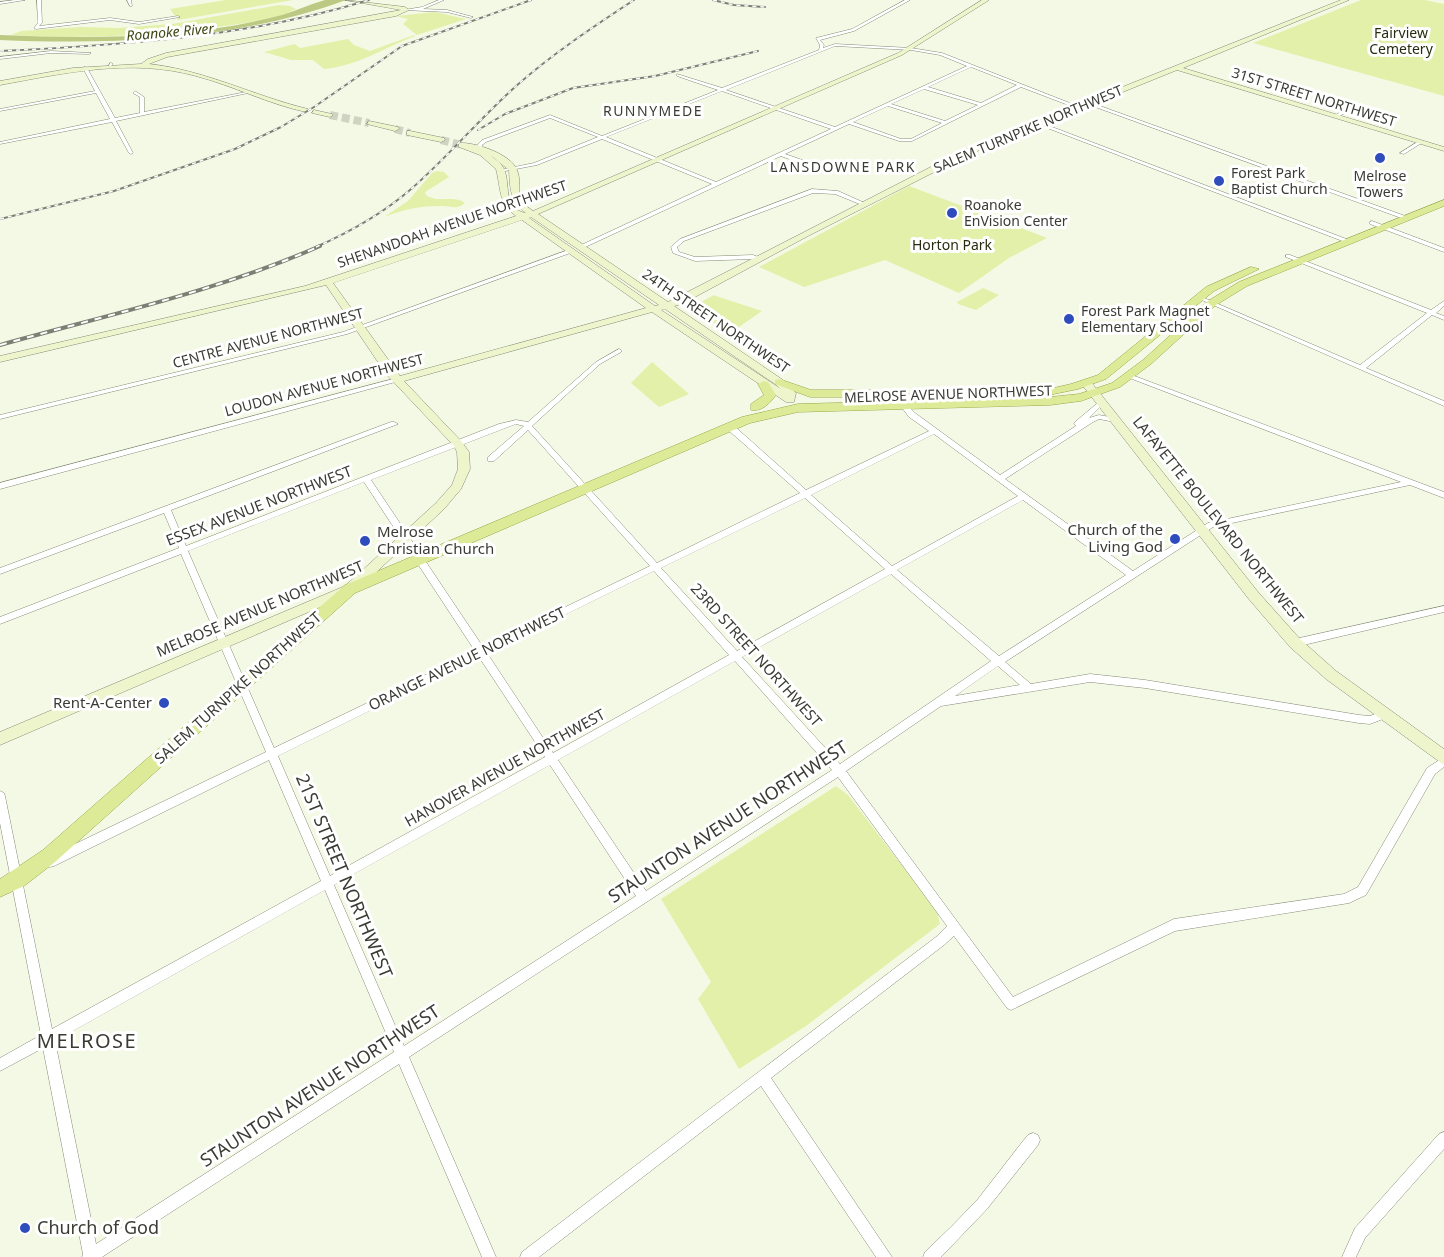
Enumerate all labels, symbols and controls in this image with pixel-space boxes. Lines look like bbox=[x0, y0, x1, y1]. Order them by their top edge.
water label: Roanoke River bbox=[125, 18, 215, 45]
park label: Fairview Cemetery bbox=[1369, 23, 1434, 58]
street label: 31ST STREET NORTHWEST bbox=[1230, 62, 1399, 131]
street label: SALEM TURNPIKE NORTHWEST bbox=[930, 80, 1125, 177]
district label: RUNNYMEDE bbox=[603, 101, 703, 120]
marker: Melrose Towers bbox=[1373, 151, 1387, 165]
district label: LANSDOWNE PARK bbox=[770, 157, 916, 176]
place label: Forest Park Baptist Church bbox=[1231, 163, 1328, 198]
place label: Melrose Towers bbox=[1354, 166, 1406, 201]
marker: Forest Park Baptist Church bbox=[1212, 174, 1226, 188]
street label: SHENANDOAH AVENUE NORTHWEST bbox=[335, 175, 569, 272]
place label: Roanoke EnVision Center bbox=[964, 195, 1068, 230]
marker: Roanoke EnVision Center bbox=[945, 206, 959, 220]
park label: Horton Park bbox=[912, 235, 993, 254]
street label: 24TH STREET NORTHWEST bbox=[639, 264, 794, 377]
place label: Forest Park Magnet Elementary School bbox=[1081, 301, 1210, 336]
street label: CENTRE AVENUE NORTHWEST bbox=[170, 303, 366, 372]
marker: Forest Park Magnet Elementary School bbox=[1062, 312, 1076, 326]
street label: LOUDON AVENUE NORTHWEST bbox=[222, 349, 426, 420]
street label: MELROSE AVENUE NORTHWEST bbox=[844, 380, 1053, 407]
street label: LAFAYETTE BOULEVARD NORTHWEST bbox=[1129, 412, 1309, 628]
street label: ESSEX AVENUE NORTHWEST bbox=[163, 460, 355, 550]
place label: Church of the Living God bbox=[1067, 519, 1163, 556]
place label: Melrose Christian Church bbox=[377, 521, 494, 558]
marker: Church of the Living God bbox=[1168, 532, 1182, 546]
marker: Melrose Christian Church bbox=[358, 534, 372, 548]
street label: MELROSE AVENUE NORTHWEST bbox=[153, 555, 367, 661]
street label: 23RD STREET NORTHWEST bbox=[687, 578, 827, 731]
street label: ORANGE AVENUE NORTHWEST bbox=[365, 601, 569, 715]
street label: SALEM TURNPIKE NORTHWEST bbox=[150, 606, 326, 768]
place label: Rent-A-Center bbox=[53, 692, 152, 712]
marker: Rent-A-Center bbox=[157, 696, 171, 710]
street label: HANOVER AVENUE NORTHWEST bbox=[401, 703, 609, 831]
street label: STAUNTON AVENUE NORTHWEST bbox=[603, 735, 852, 908]
street label: 21ST STREET NORTHWEST bbox=[291, 770, 399, 981]
street label: STAUNTON AVENUE NORTHWEST bbox=[195, 999, 444, 1172]
district label: MELROSE bbox=[37, 1027, 137, 1054]
place label: Church of God bbox=[37, 1215, 159, 1239]
marker: Church of God bbox=[18, 1221, 32, 1235]

